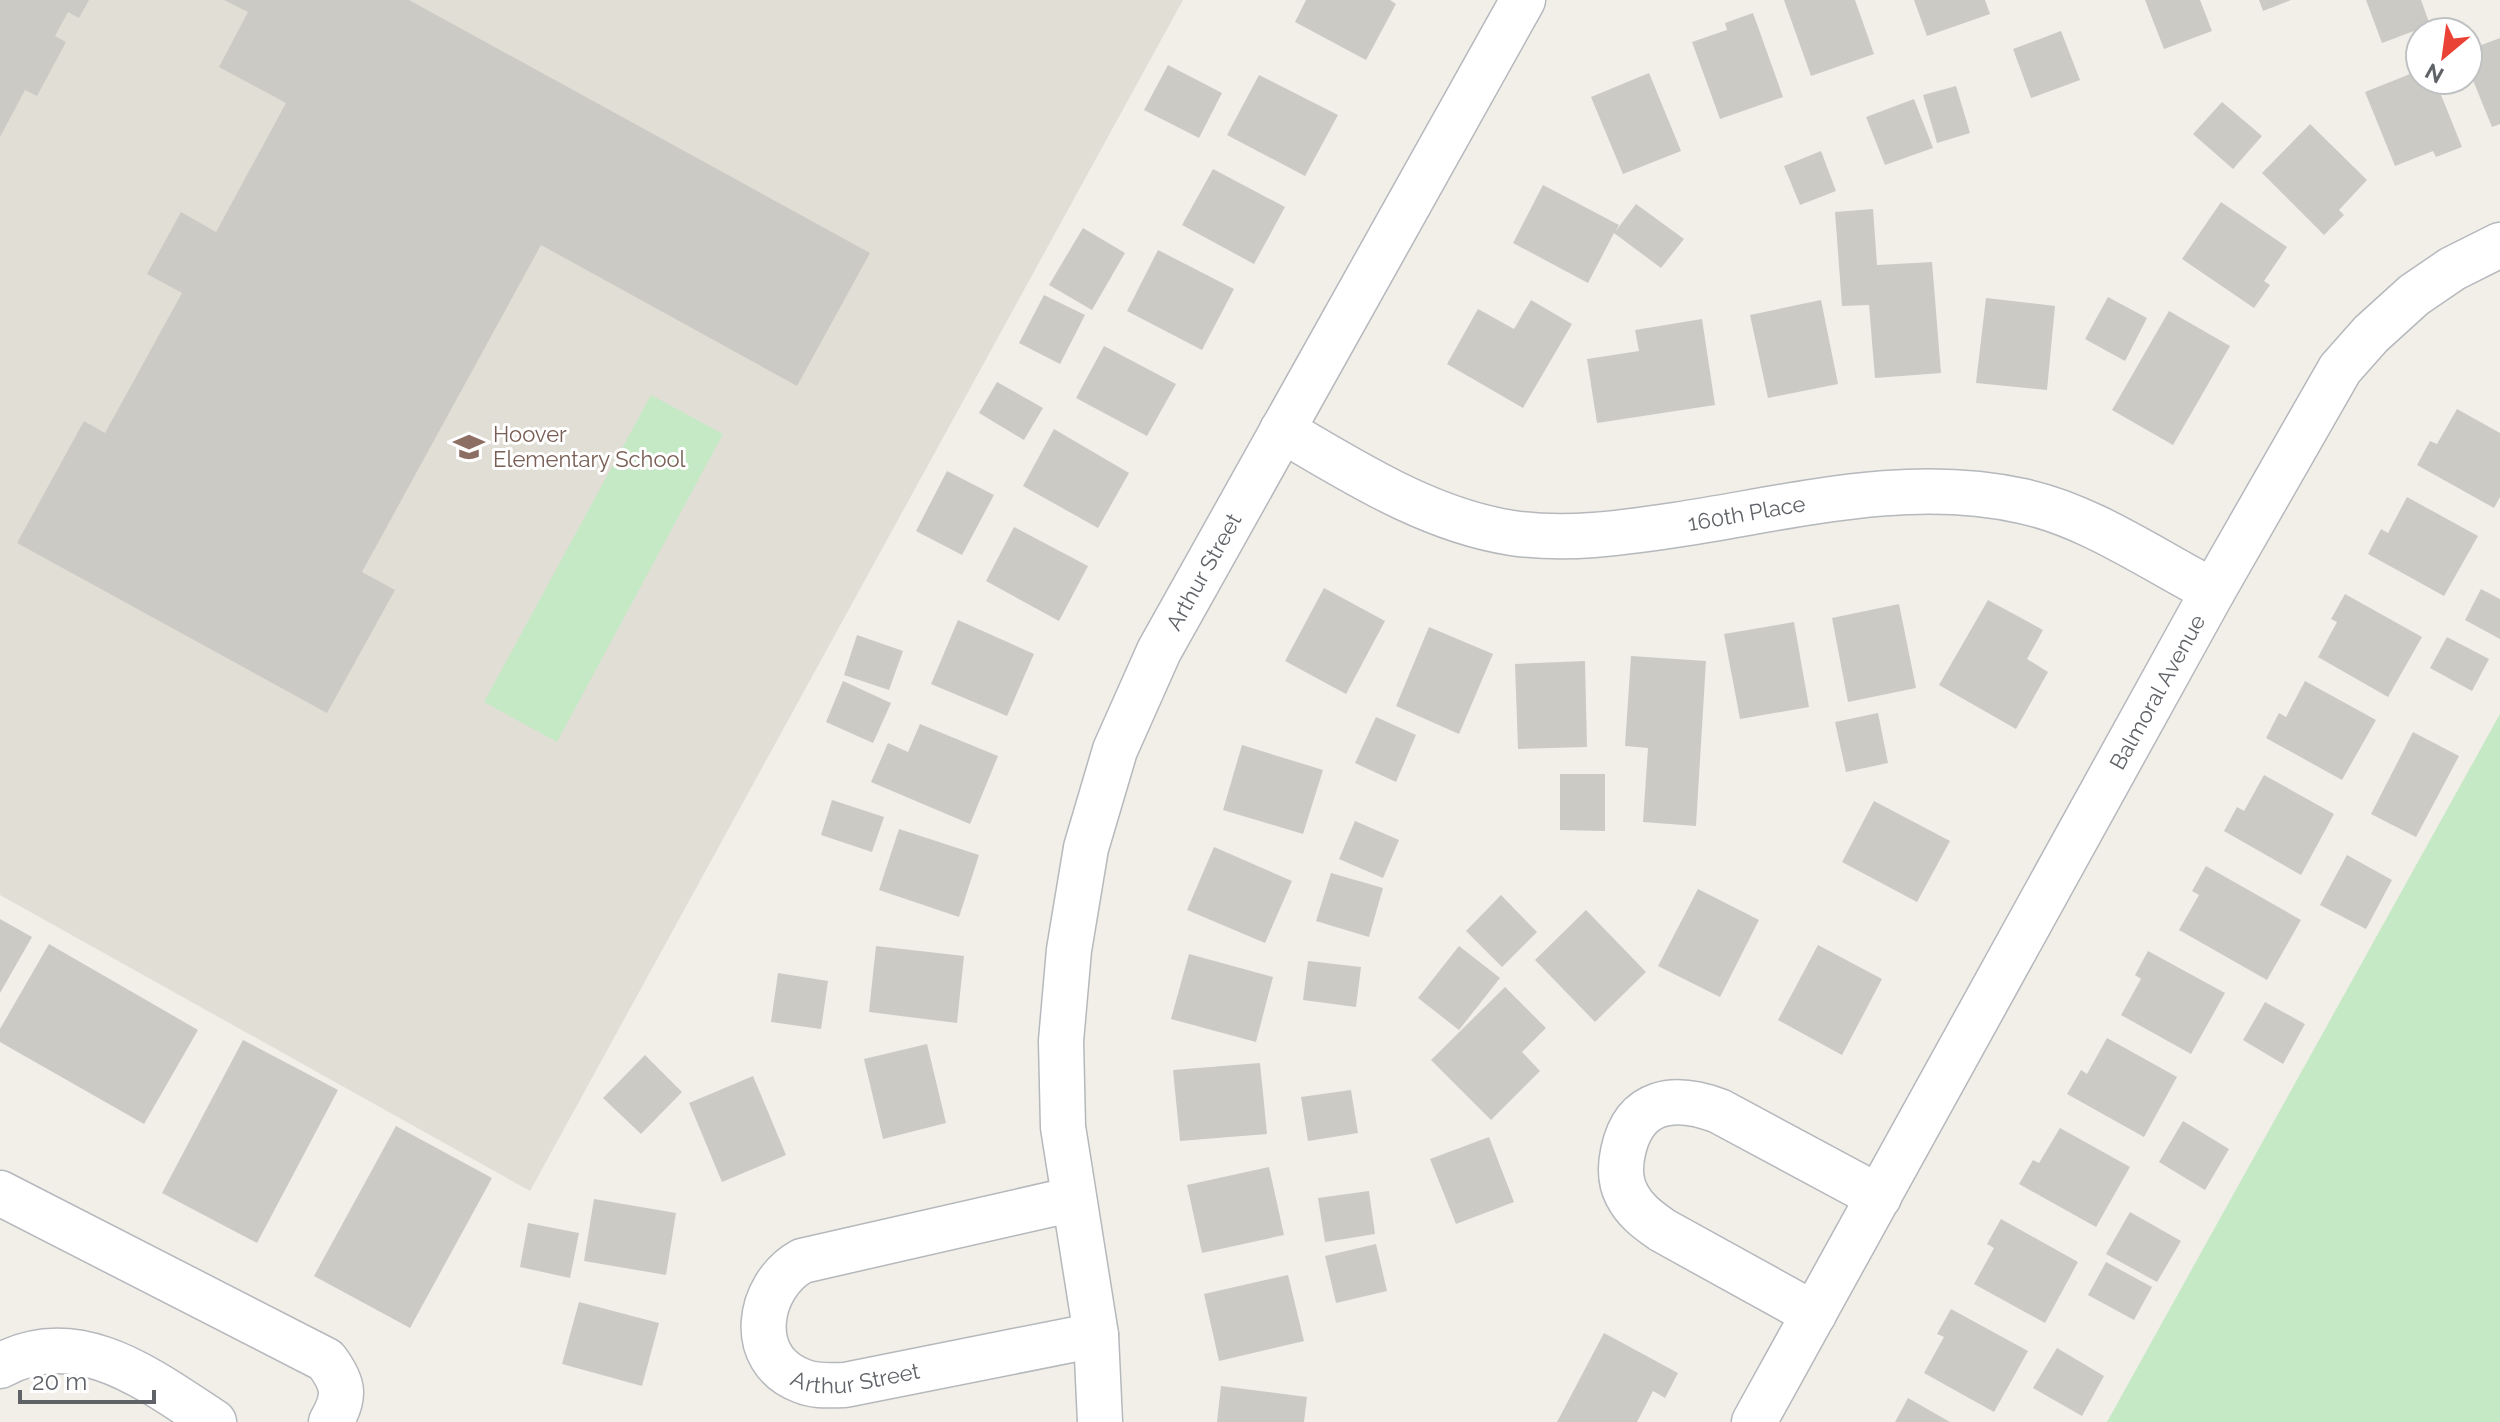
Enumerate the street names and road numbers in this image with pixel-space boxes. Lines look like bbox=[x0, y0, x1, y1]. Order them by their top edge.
street label: 160th Place bbox=[1686, 490, 1807, 536]
street label: Arthur Street bbox=[1160, 508, 1247, 635]
street label: Balmoral Avenue bbox=[2104, 610, 2211, 774]
street label: Arthur Street bbox=[787, 1357, 922, 1398]

